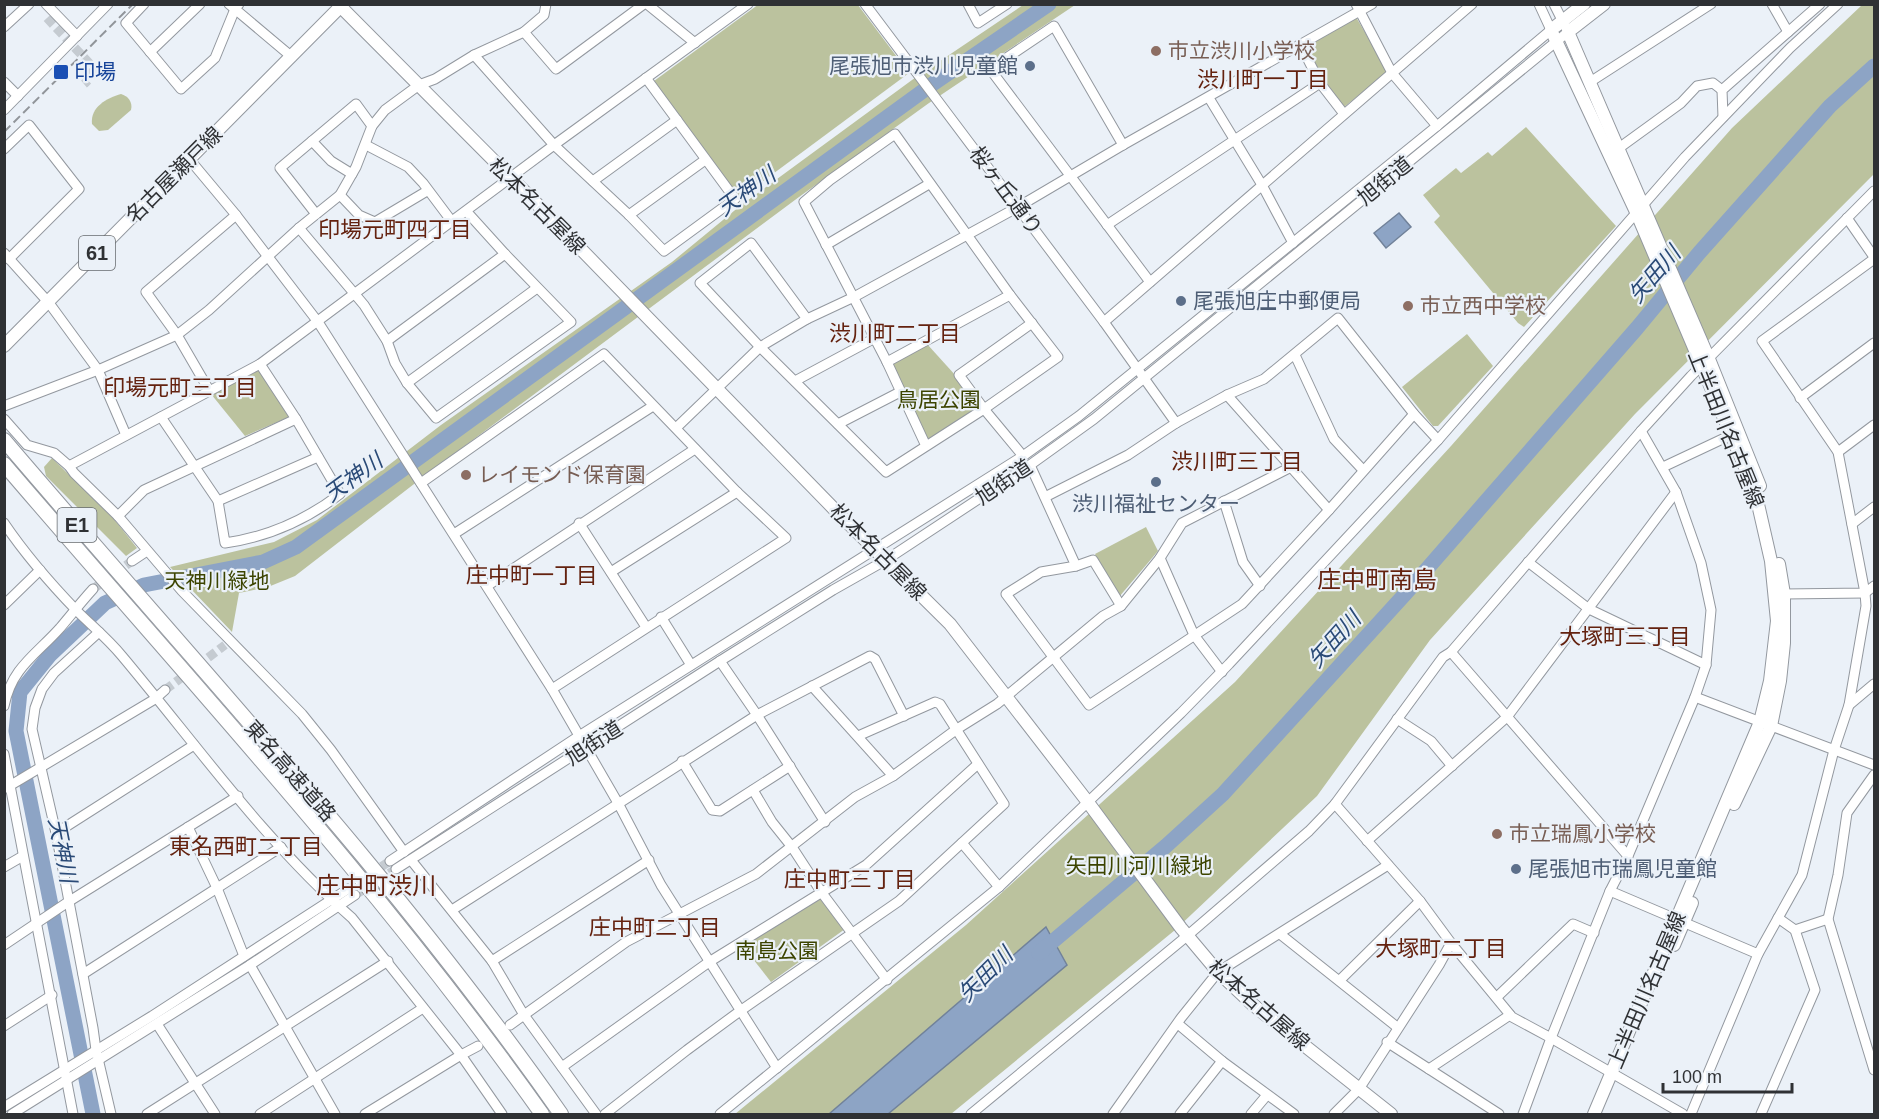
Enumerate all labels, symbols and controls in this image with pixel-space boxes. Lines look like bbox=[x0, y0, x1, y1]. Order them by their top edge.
place label: 市立渋川小学校 bbox=[1168, 39, 1315, 62]
marker: 市立渋川小学校 bbox=[1149, 44, 1163, 58]
place label: 尾張旭市渋川児童館 bbox=[829, 54, 1018, 77]
marker: 尾張旭市渋川児童館 bbox=[1023, 59, 1037, 73]
place label: 印場 bbox=[74, 60, 116, 83]
marker: 印場 bbox=[52, 63, 70, 81]
district label: 渋川町一丁目 bbox=[1197, 67, 1329, 92]
street label: 名古屋瀬戸線 bbox=[121, 122, 226, 227]
street label: 桜ヶ丘通り bbox=[966, 142, 1047, 240]
street label: 旭街道 bbox=[1353, 152, 1416, 209]
street label: 松本名古屋線 bbox=[485, 153, 590, 258]
water label: 天神川 bbox=[712, 161, 782, 221]
district label: 印場元町四丁目 bbox=[318, 217, 472, 242]
road number: 61 bbox=[79, 236, 115, 270]
water label: 矢田川 bbox=[1623, 240, 1687, 307]
place label: 尾張旭庄中郵便局 bbox=[1193, 289, 1361, 312]
marker: 尾張旭庄中郵便局 bbox=[1174, 294, 1188, 308]
place label: 市立西中学校 bbox=[1420, 294, 1546, 317]
marker: 市立西中学校 bbox=[1401, 299, 1415, 313]
district label: 渋川町二丁目 bbox=[829, 321, 961, 346]
street label: 上半田川名古屋線 bbox=[1684, 347, 1769, 511]
district label: 印場元町三丁目 bbox=[103, 375, 257, 400]
park label: 鳥居公園 bbox=[897, 388, 981, 411]
water label: 天神川 bbox=[319, 447, 389, 507]
district label: 渋川町三丁目 bbox=[1171, 449, 1303, 474]
street label: 旭街道 bbox=[971, 454, 1036, 509]
place label: レイモンド保育園 bbox=[478, 463, 646, 486]
marker: レイモンド保育園 bbox=[459, 468, 473, 482]
marker: 渋川福祉センター bbox=[1149, 475, 1163, 489]
place label: 渋川福祉センター bbox=[1072, 492, 1240, 515]
street label: 松本名古屋線 bbox=[826, 499, 931, 604]
road number: E1 bbox=[58, 508, 97, 542]
district label: 庄中町一丁目 bbox=[466, 563, 598, 588]
district label: 庄中町南島 bbox=[1317, 566, 1437, 593]
park label: 天神川緑地 bbox=[165, 569, 270, 592]
water label: 矢田川 bbox=[1303, 605, 1367, 672]
district label: 大塚町三丁目 bbox=[1559, 624, 1691, 649]
street label: 東名高速道路 bbox=[240, 716, 340, 826]
street label: 旭街道 bbox=[561, 716, 626, 769]
water label: 天神川 bbox=[44, 815, 81, 887]
place label: 市立瑞鳳小学校 bbox=[1509, 822, 1656, 845]
marker: 市立瑞鳳小学校 bbox=[1490, 827, 1504, 841]
district label: 東名西町二丁目 bbox=[169, 834, 323, 859]
park label: 矢田川河川緑地 bbox=[1066, 854, 1213, 877]
place label: 尾張旭市瑞鳳児童館 bbox=[1528, 857, 1717, 880]
marker: 尾張旭市瑞鳳児童館 bbox=[1509, 862, 1523, 876]
district label: 庄中町三丁目 bbox=[784, 867, 916, 892]
district label: 庄中町渋川 bbox=[316, 872, 436, 899]
street label: 上半田川名古屋線 bbox=[1603, 908, 1690, 1072]
district label: 庄中町二丁目 bbox=[589, 915, 721, 940]
district label: 大塚町二丁目 bbox=[1375, 936, 1507, 961]
park label: 南島公園 bbox=[735, 939, 819, 962]
water label: 矢田川 bbox=[953, 941, 1019, 1007]
street label: 松本名古屋線 bbox=[1204, 955, 1314, 1055]
scale bar bbox=[1663, 1056, 1792, 1094]
text: 100 m bbox=[1672, 1067, 1722, 1087]

